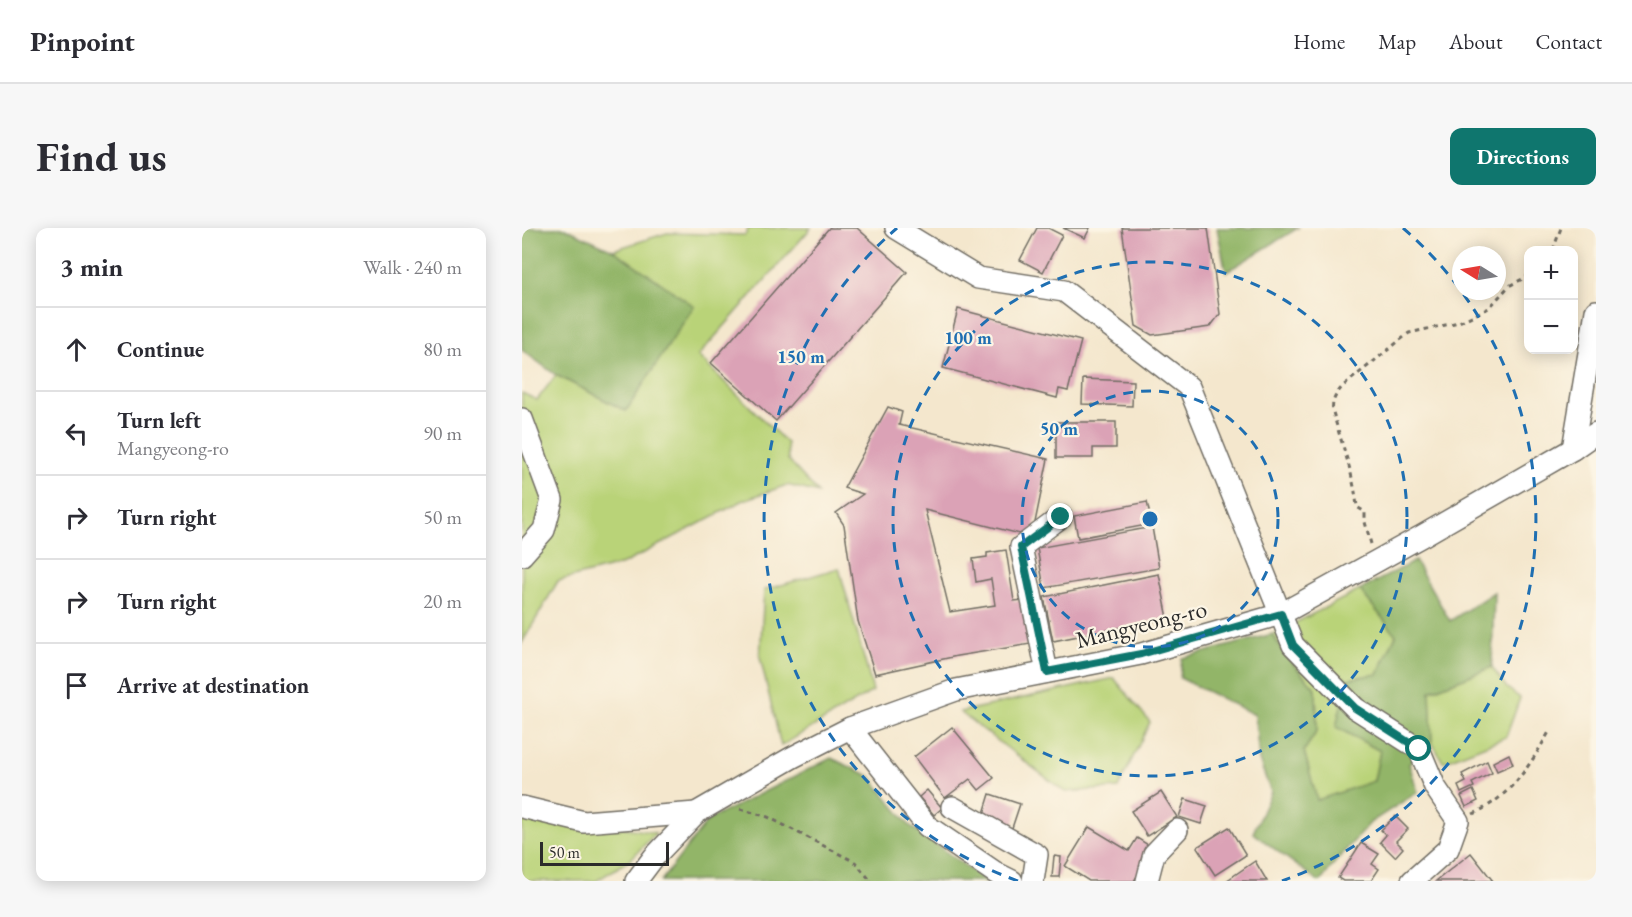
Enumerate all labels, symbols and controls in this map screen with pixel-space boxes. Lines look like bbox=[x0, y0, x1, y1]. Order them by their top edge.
text: Pinpoint bbox=[30, 23, 135, 59]
text: Home bbox=[1293, 28, 1345, 55]
text: Map bbox=[1378, 28, 1416, 55]
text: About bbox=[1449, 28, 1502, 55]
text: Contact bbox=[1535, 28, 1602, 55]
button: Directions bbox=[1450, 128, 1596, 185]
text: Find us bbox=[36, 129, 167, 184]
north arrow bbox=[1452, 246, 1506, 300]
map controls bbox=[1524, 246, 1578, 354]
button: + bbox=[1524, 246, 1578, 300]
text: 3 min bbox=[60, 250, 123, 284]
text: Walk · 240 m bbox=[363, 254, 462, 280]
button: − bbox=[1524, 300, 1578, 354]
text: 100 m bbox=[944, 326, 992, 349]
icon: ahead bbox=[60, 333, 93, 366]
text: Continue bbox=[117, 335, 204, 364]
text: 80 m bbox=[423, 336, 462, 362]
text: 150 m bbox=[777, 345, 825, 368]
text: Turn left bbox=[117, 406, 201, 435]
icon: left bbox=[60, 417, 93, 450]
text: 50 m bbox=[1040, 417, 1078, 440]
text: 90 m bbox=[423, 420, 462, 446]
text: Mangyeong-ro bbox=[117, 435, 229, 461]
icon: right bbox=[60, 501, 93, 534]
text: Turn right bbox=[117, 503, 216, 532]
route end bbox=[1047, 503, 1073, 529]
text: 50 m bbox=[423, 504, 462, 530]
centre of rings bbox=[1140, 509, 1160, 529]
icon: right bbox=[60, 585, 93, 618]
text: Turn right bbox=[117, 587, 216, 616]
text: 20 m bbox=[423, 588, 462, 614]
street label: Mangyeong-ro bbox=[1072, 593, 1210, 655]
icon: arrive bbox=[60, 669, 93, 702]
text: Arrive at destination bbox=[117, 671, 309, 700]
route start bbox=[1405, 735, 1431, 761]
scale bar bbox=[540, 839, 669, 866]
text: 50 m bbox=[549, 842, 580, 863]

